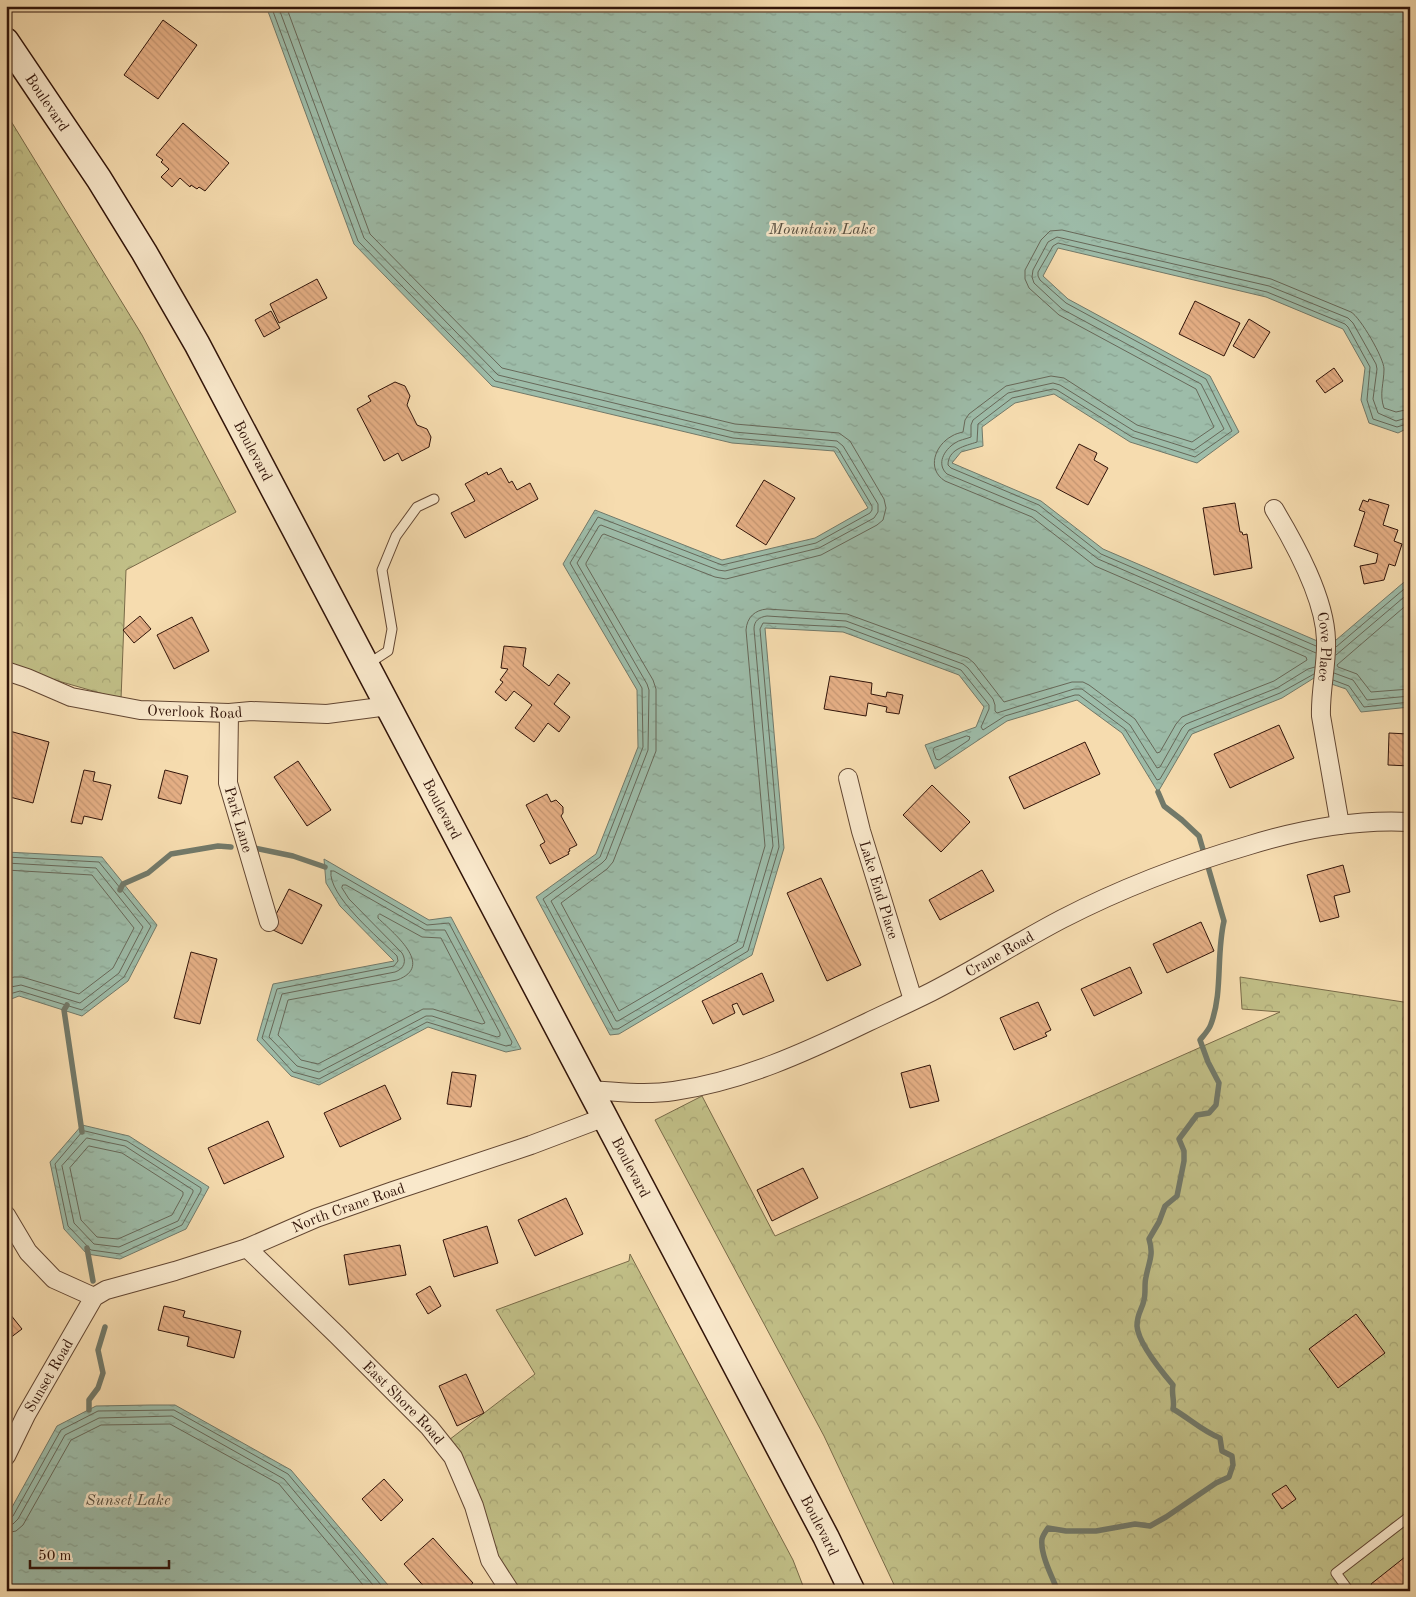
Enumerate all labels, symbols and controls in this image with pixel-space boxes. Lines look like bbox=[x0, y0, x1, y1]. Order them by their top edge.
street label: Boulevard bbox=[22, 72, 71, 135]
water label: Mountain Lake bbox=[768, 222, 876, 238]
street label: Boulevard bbox=[230, 419, 274, 484]
street label: Cove Place bbox=[1313, 611, 1332, 683]
street label: Overlook Road bbox=[147, 704, 243, 722]
street label: Boulevard bbox=[419, 777, 463, 842]
street label: Park Lane bbox=[221, 785, 254, 855]
street label: Lake End Place bbox=[855, 839, 900, 941]
street label: Crane Road bbox=[963, 930, 1037, 981]
street label: Boulevard bbox=[608, 1135, 652, 1201]
street label: North Crane Road bbox=[290, 1182, 407, 1236]
street label: Sunset Road bbox=[23, 1337, 77, 1416]
street label: East Shore Road bbox=[359, 1359, 446, 1448]
water label: Sunset Lake bbox=[86, 1493, 171, 1509]
street label: Boulevard bbox=[797, 1494, 840, 1559]
scale bar bbox=[30, 1537, 169, 1569]
text: 50 m bbox=[38, 1549, 72, 1564]

